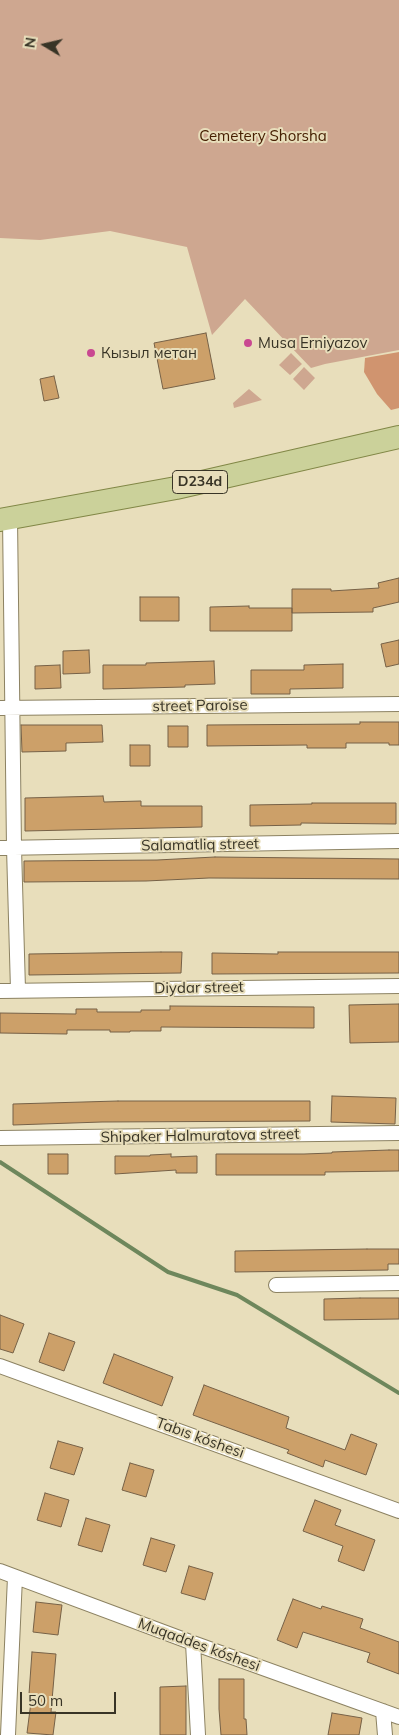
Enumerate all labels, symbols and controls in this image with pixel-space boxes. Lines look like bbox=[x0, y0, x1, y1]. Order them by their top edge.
north arrow bbox=[20, 20, 70, 70]
text: N bbox=[20, 36, 40, 49]
park label: Cemetery Shorsha bbox=[199, 127, 327, 145]
place label: Musa Erniyazov bbox=[258, 334, 367, 352]
marker: Musa Erniyazov bbox=[242, 337, 254, 349]
place label: Кызыл метан bbox=[101, 344, 197, 362]
marker: Кызыл метан bbox=[85, 347, 97, 359]
road number: D234d bbox=[172, 471, 228, 494]
street label: street Paroise bbox=[152, 696, 248, 716]
street label: Salamatliq street bbox=[141, 835, 259, 855]
street label: Diydar street bbox=[154, 978, 244, 998]
street label: Shipaker Halmuratova street bbox=[100, 1125, 300, 1147]
street label: Tabıs kóshesi bbox=[154, 1414, 246, 1462]
street label: Muqaddes kóshesi bbox=[136, 1615, 262, 1675]
scale bar bbox=[22, 1682, 119, 1714]
text: 50 m bbox=[28, 1691, 63, 1710]

